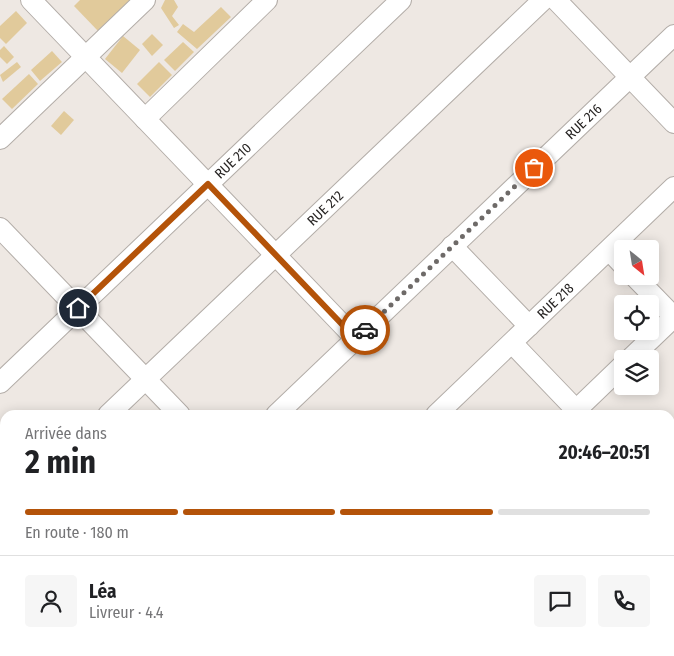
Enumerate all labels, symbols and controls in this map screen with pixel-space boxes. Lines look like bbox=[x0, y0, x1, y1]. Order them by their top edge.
street label: RUE 216 bbox=[562, 101, 606, 143]
street label: RUE 210 bbox=[211, 140, 255, 182]
pin bbox=[513, 147, 555, 189]
icon: bag bbox=[520, 154, 548, 182]
street label: RUE 212 bbox=[304, 187, 347, 229]
north arrow bbox=[614, 240, 659, 285]
map controls bbox=[614, 240, 659, 395]
street label: RUE 218 bbox=[534, 280, 577, 323]
pin bbox=[57, 287, 99, 329]
icon: home bbox=[64, 294, 92, 322]
button: locate bbox=[614, 295, 659, 340]
courier bbox=[340, 305, 390, 355]
icon: car bbox=[351, 316, 379, 344]
button: layers bbox=[614, 350, 659, 395]
text: Arrivée dans bbox=[25, 424, 107, 443]
text: 20:46–20:51 bbox=[559, 441, 650, 464]
text: 2 min bbox=[25, 443, 96, 481]
text: En route · 180 m bbox=[25, 523, 129, 542]
button: person bbox=[25, 575, 77, 627]
button: chat bbox=[534, 575, 586, 627]
button: phone bbox=[598, 575, 650, 627]
text: Léa bbox=[89, 580, 116, 603]
text: Livreur · 4.4 bbox=[89, 603, 163, 622]

